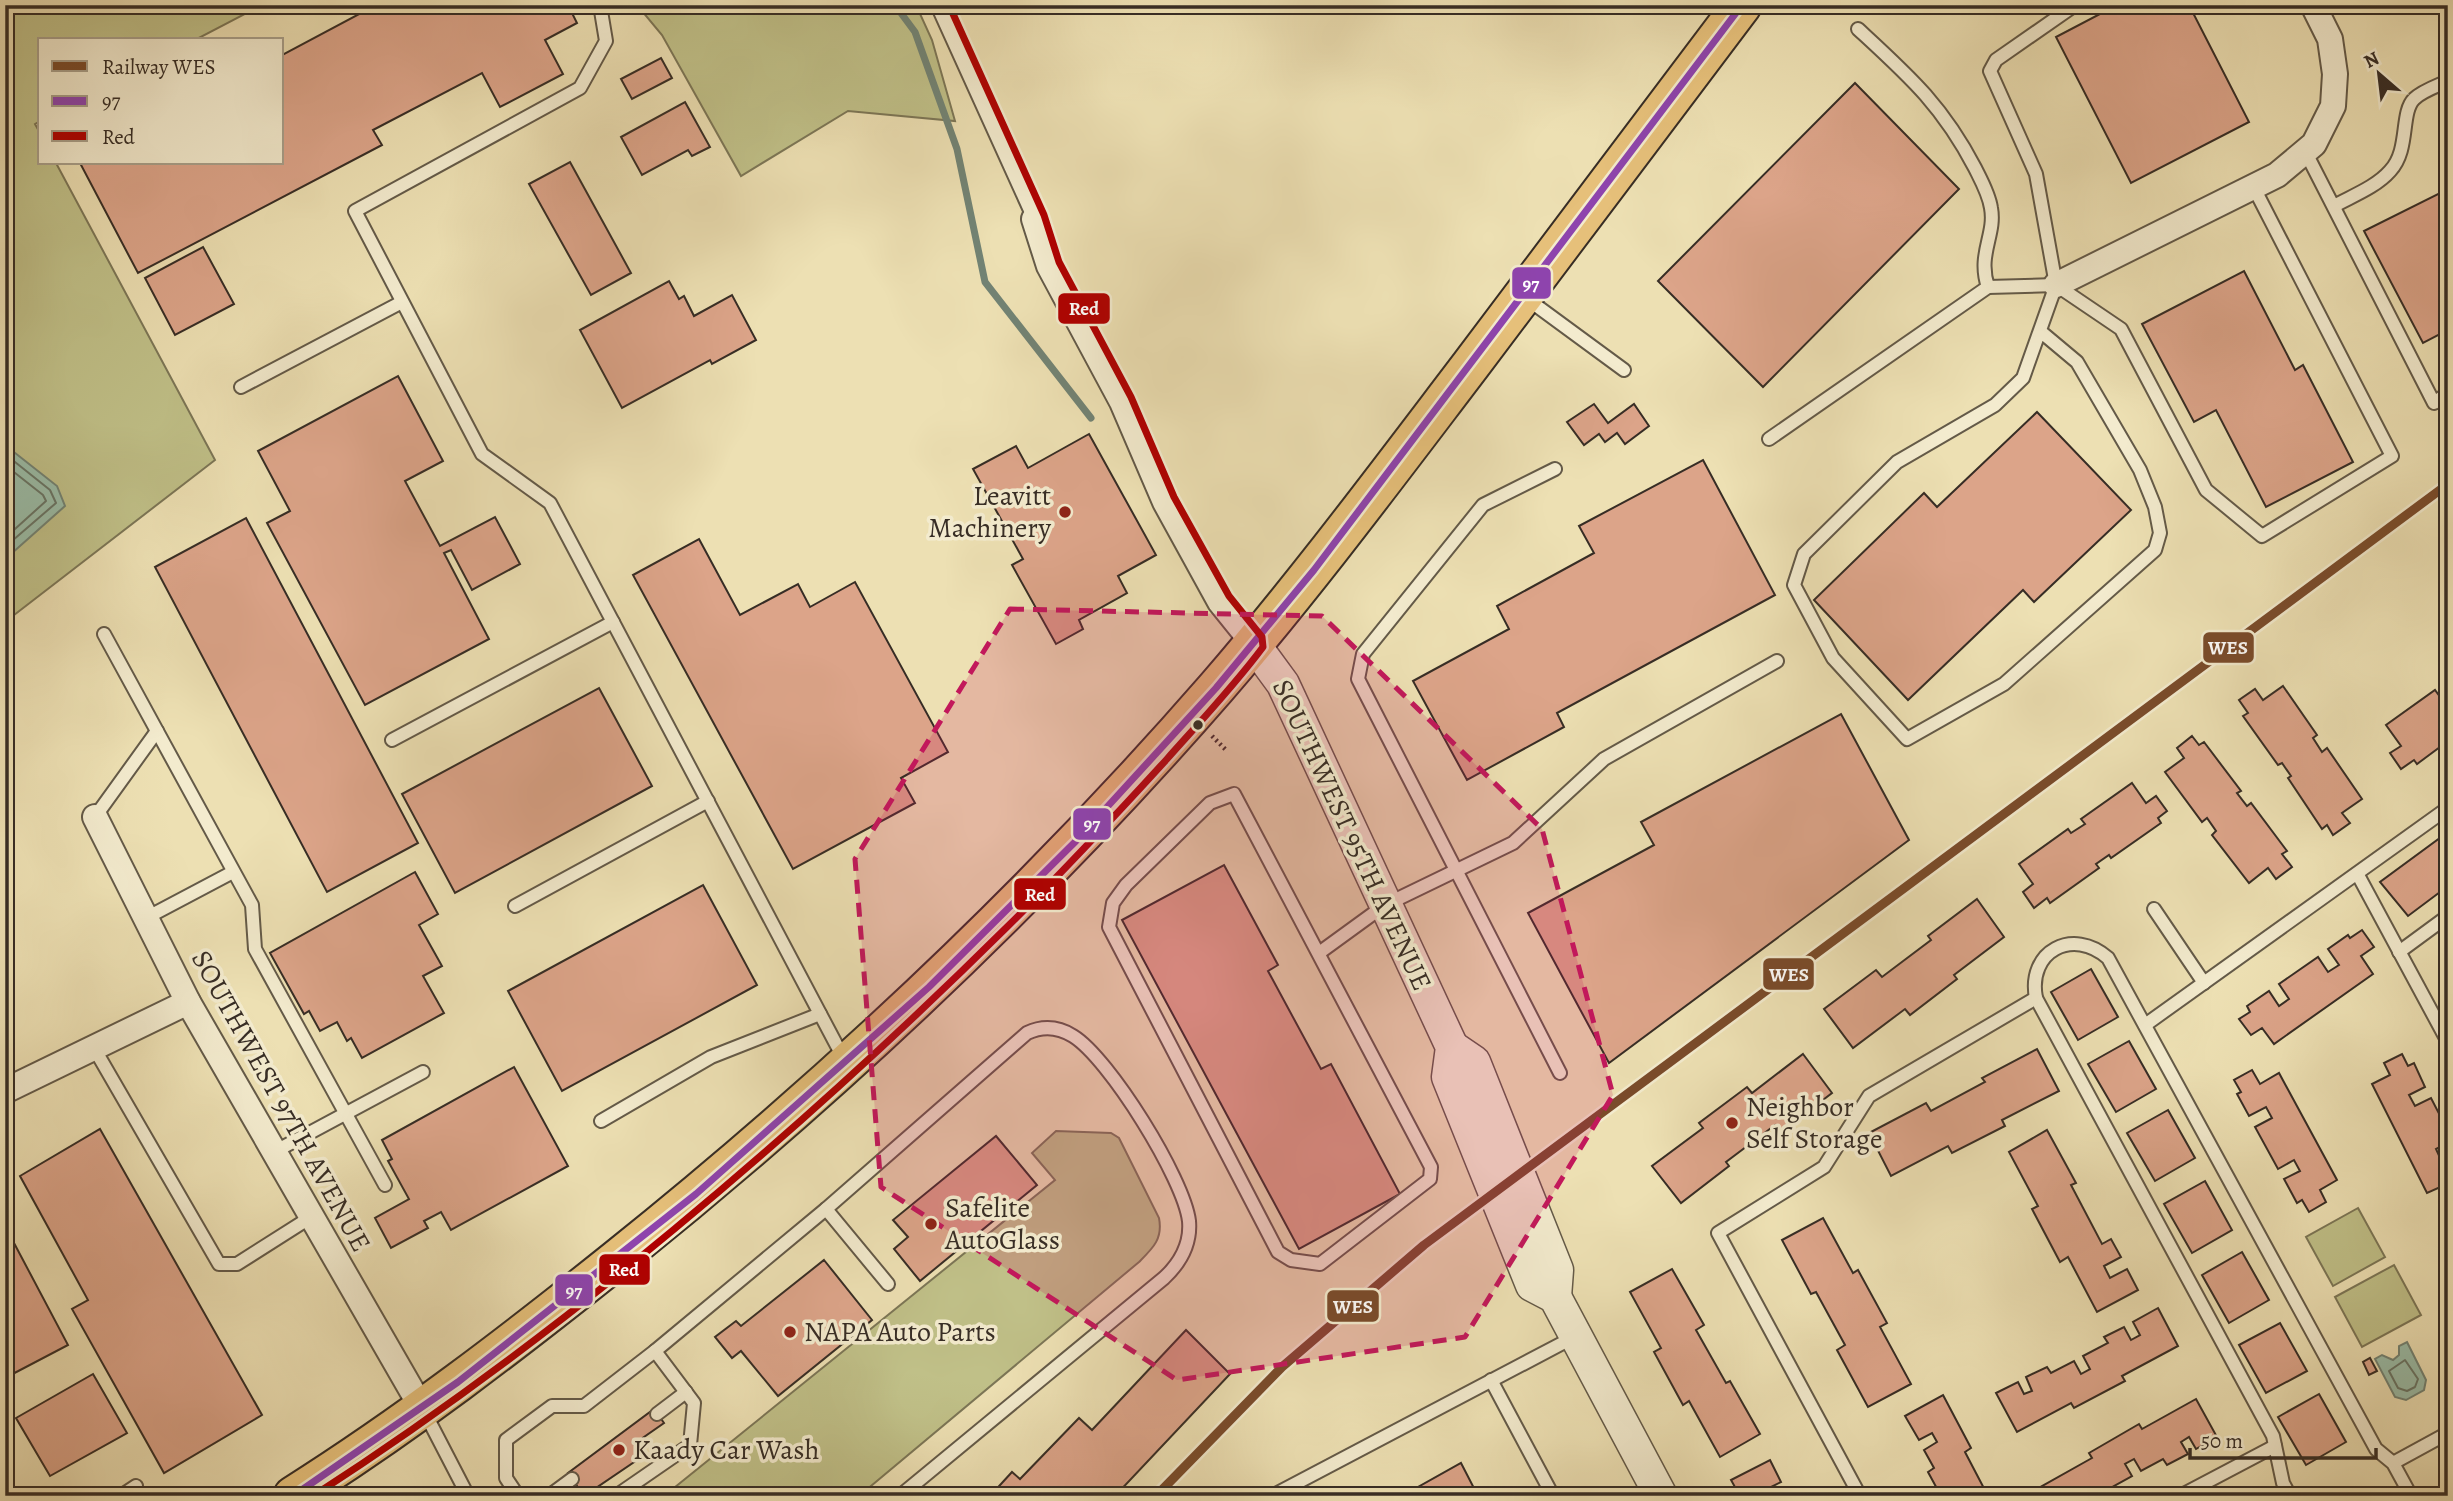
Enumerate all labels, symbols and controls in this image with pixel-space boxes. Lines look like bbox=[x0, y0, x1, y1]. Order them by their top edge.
legend bbox=[38, 38, 284, 164]
north arrow bbox=[2344, 38, 2414, 108]
text: N bbox=[2359, 45, 2384, 75]
text: Railway WES bbox=[102, 53, 216, 81]
text: 97 bbox=[102, 87, 121, 115]
text: Red bbox=[102, 123, 136, 151]
line badge: 97 bbox=[1511, 266, 1552, 300]
text: 97 bbox=[1523, 271, 1540, 297]
line badge: Red bbox=[1057, 292, 1111, 325]
text: Red bbox=[1069, 296, 1100, 322]
place label: Leavitt Machinery bbox=[928, 477, 1052, 547]
marker: Leavitt Machinery bbox=[1057, 504, 1073, 520]
line badge: WES bbox=[2202, 631, 2255, 664]
text: WES bbox=[2207, 635, 2248, 661]
street label: SOUTHWEST 95TH AVENUE bbox=[1263, 673, 1441, 997]
unlabelled marker bbox=[1191, 718, 1205, 732]
line badge: 97 bbox=[1072, 807, 1112, 841]
text: 97 bbox=[1084, 811, 1101, 837]
line badge: Red bbox=[1013, 877, 1067, 911]
text: Red bbox=[1025, 882, 1056, 908]
street label: SOUTHWEST 97TH AVENUE bbox=[182, 944, 380, 1258]
line badge: WES bbox=[1762, 957, 1815, 991]
text: WES bbox=[1768, 962, 1809, 988]
place label: Neighbor Self Storage bbox=[1746, 1088, 1883, 1158]
marker: Neighbor Self Storage bbox=[1724, 1115, 1740, 1131]
place label: Safelite AutoGlass bbox=[944, 1189, 1060, 1259]
marker: Safelite AutoGlass bbox=[923, 1216, 939, 1232]
line badge: Red bbox=[598, 1253, 651, 1286]
text: Red bbox=[609, 1257, 640, 1283]
line badge: 97 bbox=[554, 1273, 594, 1307]
text: 97 bbox=[566, 1278, 583, 1304]
line badge: WES bbox=[1326, 1289, 1380, 1323]
text: WES bbox=[1332, 1294, 1373, 1320]
place label: NAPA Auto Parts bbox=[804, 1313, 996, 1351]
marker: NAPA Auto Parts bbox=[782, 1324, 798, 1340]
scale bar bbox=[2190, 1417, 2376, 1461]
text: 50 m bbox=[2201, 1427, 2243, 1455]
place label: Kaady Car Wash bbox=[633, 1431, 819, 1469]
marker: Kaady Car Wash bbox=[611, 1442, 627, 1458]

